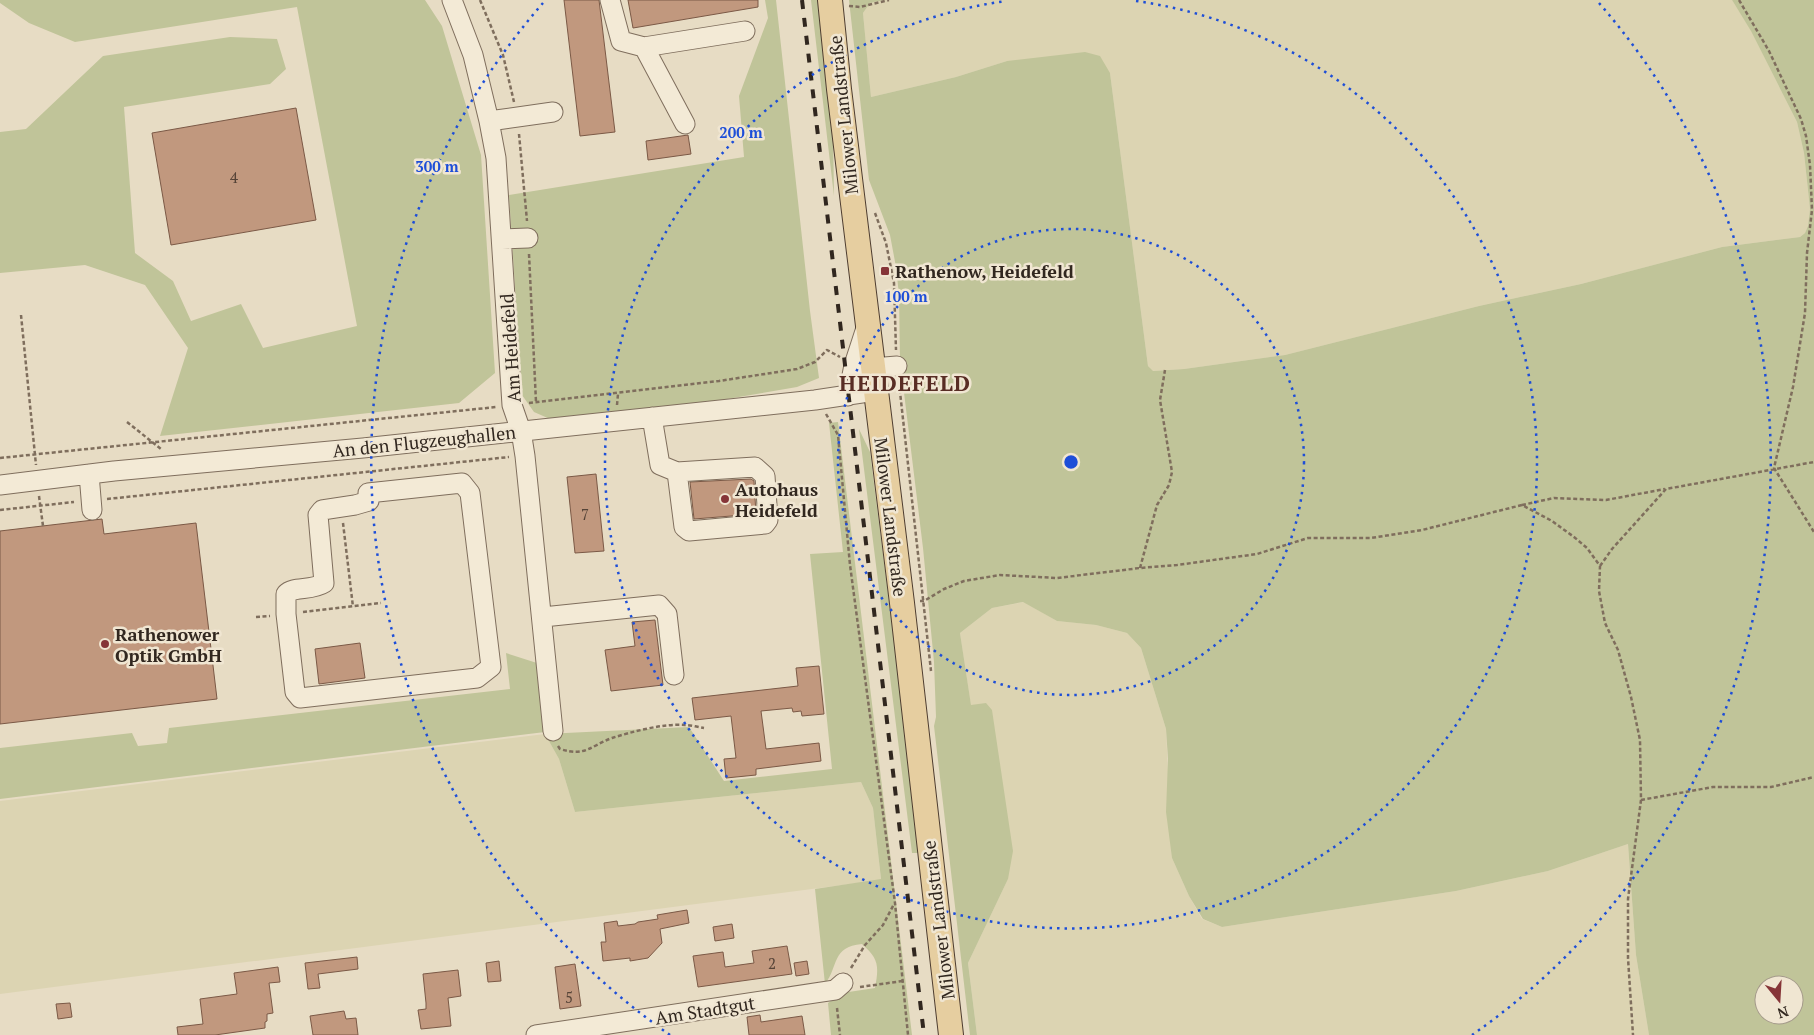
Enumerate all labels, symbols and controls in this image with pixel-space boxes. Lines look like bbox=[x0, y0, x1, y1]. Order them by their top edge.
street label: Milower Landstraße bbox=[823, 34, 863, 196]
text: 200 m bbox=[719, 122, 763, 142]
text: 300 m bbox=[415, 156, 459, 176]
house number: 4 bbox=[230, 167, 238, 187]
place label: Rathenow, Heidefeld bbox=[895, 259, 1074, 283]
marker: Rathenow, Heidefeld bbox=[879, 265, 891, 277]
text: 100 m bbox=[884, 286, 928, 306]
street label: Am Heidefeld bbox=[494, 293, 526, 403]
district label: HEIDEFELD bbox=[839, 368, 971, 397]
street label: An den Flugzeughallen bbox=[331, 419, 517, 463]
street label: Milower Landstraße bbox=[869, 436, 913, 598]
centre of rings bbox=[1062, 453, 1080, 471]
place label: Autohaus Heidefeld bbox=[735, 477, 818, 522]
marker: Autohaus Heidefeld bbox=[719, 493, 731, 505]
house number: 7 bbox=[581, 504, 589, 524]
place label: Rathenower Optik GmbH bbox=[115, 622, 222, 667]
marker: Rathenower Optik GmbH bbox=[99, 638, 111, 650]
street label: Milower Landstraße bbox=[916, 839, 960, 1001]
house number: 2 bbox=[768, 953, 776, 973]
north arrow bbox=[1754, 975, 1804, 1025]
house number: 5 bbox=[565, 987, 573, 1007]
street label: Am Stadtgut bbox=[653, 990, 757, 1030]
text: N bbox=[1775, 1002, 1791, 1024]

